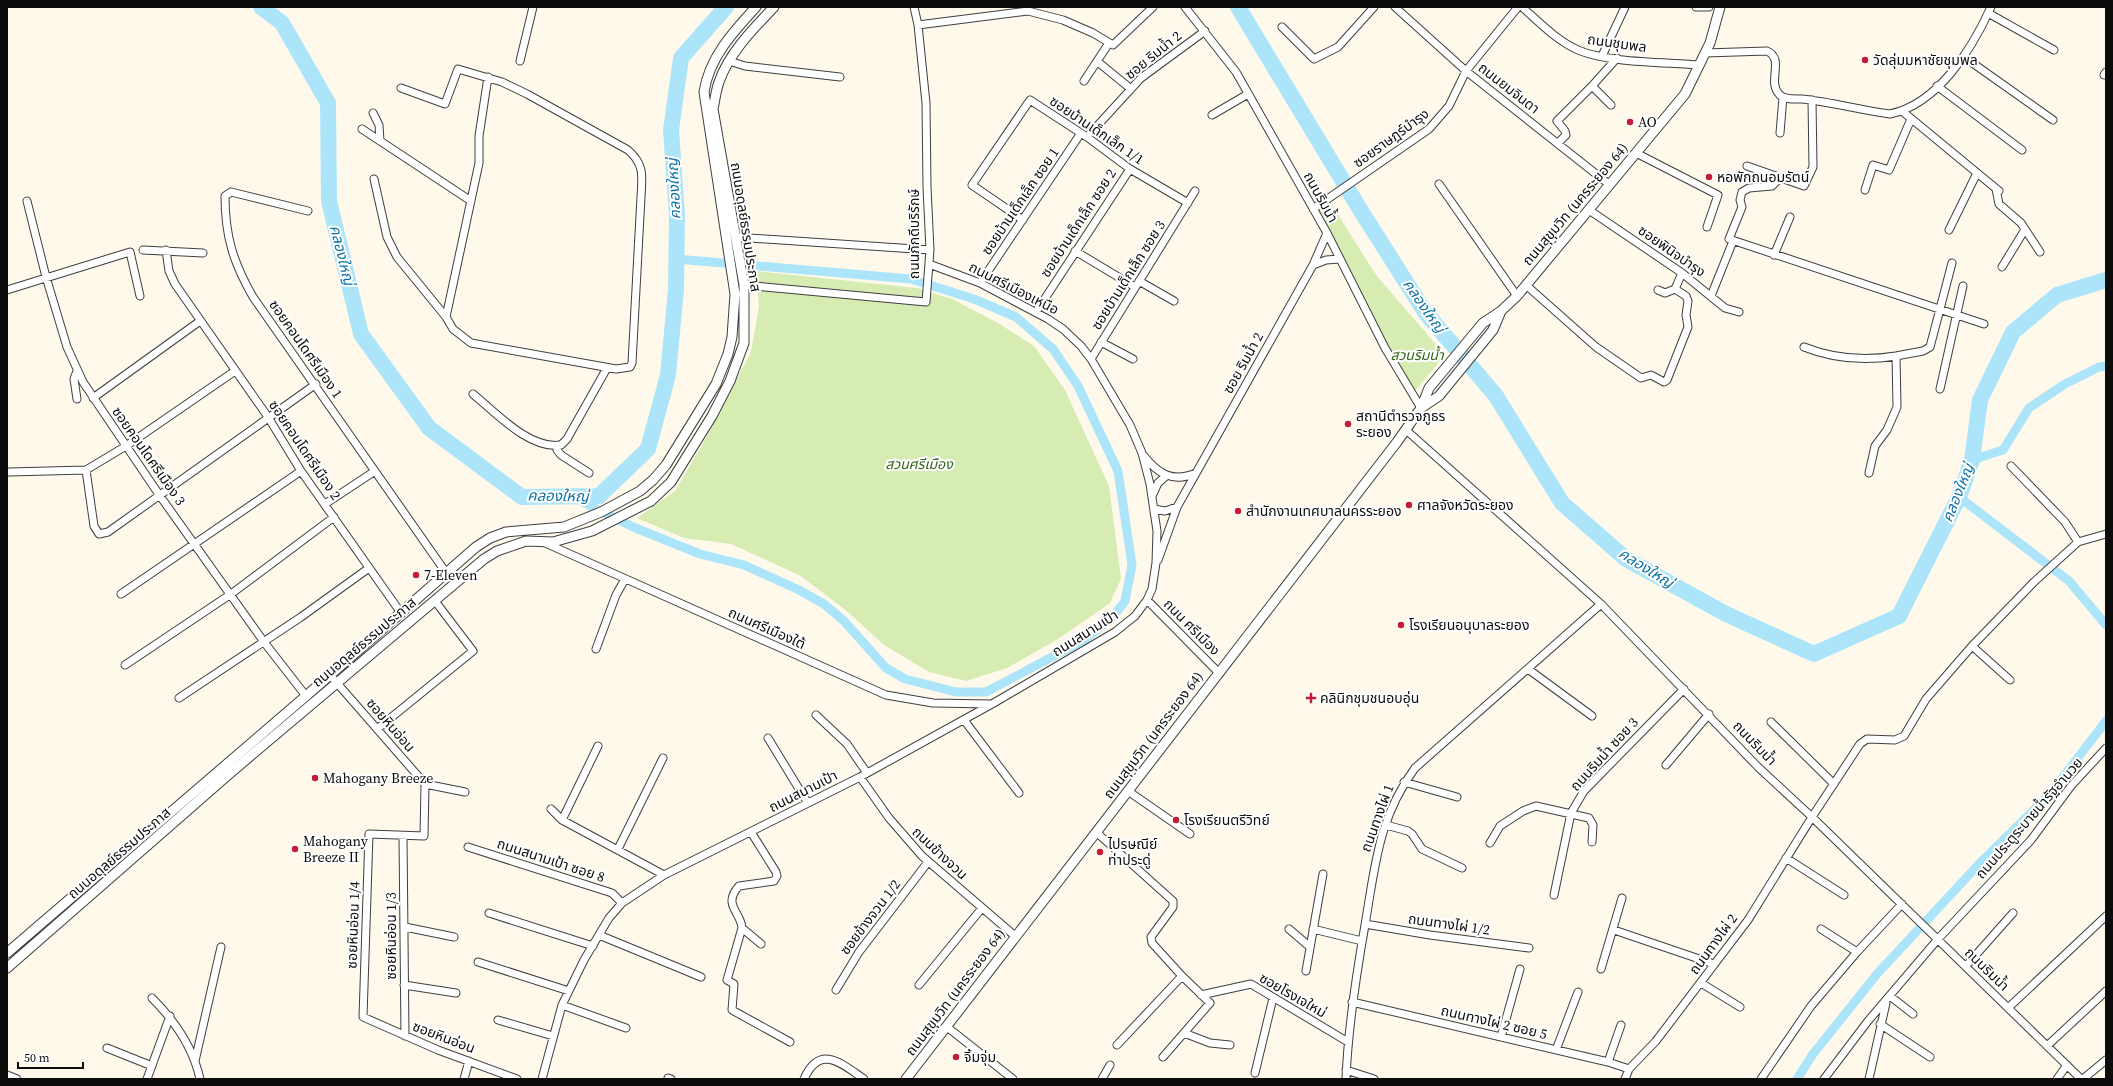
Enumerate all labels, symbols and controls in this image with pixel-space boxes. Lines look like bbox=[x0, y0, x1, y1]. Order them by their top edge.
street label: ซอย ริมน้ำ 2 bbox=[1121, 26, 1185, 84]
street label: ถนนชุมพล bbox=[1586, 29, 1648, 57]
place label: วัดลุ่มมหาชัยชุมพล bbox=[1873, 50, 1978, 70]
marker: วัดลุ่มมหาชัยชุมพล bbox=[1860, 55, 1870, 65]
street label: ถนนยมจินดา bbox=[1474, 58, 1544, 118]
street label: ซอยบ้านเด็กเล็ก 1/1 bbox=[1046, 91, 1148, 169]
street label: ซอยราษฎร์บำรุง bbox=[1349, 104, 1433, 172]
place label: AO bbox=[1638, 112, 1657, 132]
marker: AO bbox=[1625, 117, 1635, 127]
street label: ถนนสุขุมวิท (นครระยอง 64) bbox=[1518, 138, 1632, 270]
street label: ซอยบ้านเด็กเล็ก ซอย 1 bbox=[977, 143, 1063, 259]
water label: คลองใหญ่ bbox=[661, 156, 686, 220]
street label: ถนนอดุลย์ธรรมประภาส bbox=[726, 161, 766, 293]
street label: ซอยบ้านเด็กเล็ก ซอย 2 bbox=[1035, 165, 1121, 281]
place label: หอพักถนอมรัตน์ bbox=[1717, 167, 1809, 187]
street label: ถนนริมน้ำ bbox=[1299, 168, 1343, 226]
marker: หอพักถนอมรัตน์ bbox=[1704, 172, 1714, 182]
street label: ถนนภักดีบริรักษ์ bbox=[904, 189, 924, 279]
street label: ซอยบ้านเด็กเล็ก ซอย 3 bbox=[1086, 216, 1170, 334]
street label: ซอยพินิจบำรุง bbox=[1634, 220, 1710, 282]
water label: คลองใหญ่ bbox=[325, 223, 361, 289]
street label: ถนนศรีเมืองเหนือ bbox=[966, 257, 1062, 319]
water label: คลองใหญ่ bbox=[1398, 275, 1452, 338]
street label: ซอยคอนโดศรีเมือง 1 bbox=[264, 296, 348, 402]
street label: ซอย ริมน้ำ 2 bbox=[1218, 329, 1268, 397]
park label: สวนริมน้ำ bbox=[1390, 345, 1445, 365]
street label: ซอยคอนโดศรีเมือง 2 bbox=[264, 396, 346, 504]
street label: ซอยคอนโดศรีเมือง 3 bbox=[107, 403, 191, 509]
place label: สถานีตำรวจภูธร ระยอง bbox=[1356, 406, 1446, 442]
marker: สถานีตำรวจภูธร ระยอง bbox=[1343, 419, 1353, 429]
park label: สวนศรีเมือง bbox=[885, 454, 954, 474]
water label: คลองใหญ่ bbox=[1936, 459, 1979, 525]
water label: คลองใหญ่ bbox=[527, 484, 591, 507]
place label: ศาลจังหวัดระยอง bbox=[1417, 495, 1514, 515]
marker: ศาลจังหวัดระยอง bbox=[1404, 500, 1414, 510]
place label: สำนักงานเทศบาลนครระยอง bbox=[1246, 501, 1401, 521]
marker: สำนักงานเทศบาลนครระยอง bbox=[1233, 506, 1243, 516]
water label: คลองใหญ่ bbox=[1615, 542, 1679, 594]
place label: 7-Eleven bbox=[424, 565, 478, 585]
marker: 7-Eleven bbox=[411, 570, 421, 580]
street label: ถนนอดุลย์ธรรมประภาส bbox=[308, 592, 420, 692]
street label: ถนน ศรีเมือง bbox=[1159, 594, 1225, 660]
street label: ถนนศรีเมืองใต้ bbox=[725, 602, 809, 654]
street label: ถนนสนามเป้า bbox=[1048, 605, 1122, 661]
place label: โรงเรียนอนุบาลระยอง bbox=[1409, 615, 1529, 635]
marker: โรงเรียนอนุบาลระยอง bbox=[1396, 620, 1406, 630]
street label: ถนนสุขุมวิท (นครระยอง 64) bbox=[1098, 667, 1208, 803]
place label: คลินิกชุมชนอบอุ่น bbox=[1320, 688, 1419, 708]
marker: คลินิกชุมชนอบอุ่น bbox=[1305, 692, 1317, 704]
street label: ซอยหินอ่อน bbox=[362, 694, 420, 756]
street label: ถนนริมน้ำ ซอย 3 bbox=[1565, 713, 1643, 795]
street label: ถนนริมน้ำ bbox=[1729, 716, 1781, 770]
street label: ถนนประตูระบายน้ำรัฐอำนวย bbox=[1971, 753, 2087, 883]
street label: ถนนสนามเป้า bbox=[765, 765, 841, 817]
place label: Mahogany Breeze bbox=[323, 768, 434, 788]
marker: Mahogany Breeze bbox=[310, 773, 320, 783]
street label: ถนนทางไผ่ 1 bbox=[1355, 781, 1399, 855]
street label: ถนนอดุลย์ธรรมประภาส bbox=[63, 803, 175, 903]
place label: โรงเรียนตรีวิทย์ bbox=[1184, 810, 1270, 830]
marker: โรงเรียนตรีวิทย์ bbox=[1171, 815, 1181, 825]
street label: ถนนข้างจวน bbox=[908, 822, 972, 884]
place label: Mahogany Breeze II bbox=[303, 831, 369, 867]
street label: ถนนสนามเป้า ซอย 8 bbox=[495, 833, 607, 887]
place label: ไปรษณีย์ ท่าประดู่ bbox=[1107, 834, 1158, 870]
marker: Mahogany Breeze II bbox=[290, 844, 300, 854]
marker: ไปรษณีย์ ท่าประดู่ bbox=[1095, 847, 1105, 857]
street label: ซอยข้างจวน 1/2 bbox=[835, 875, 905, 959]
street label: ซอยหินอ่อน 1/4 bbox=[341, 881, 365, 969]
street label: ซอยหินอ่อน 1/3 bbox=[381, 892, 401, 980]
street label: ถนนทางไผ่ 1/2 bbox=[1407, 908, 1491, 940]
street label: ถนนทางไผ่ 2 bbox=[1684, 909, 1742, 979]
street label: ถนนสุขุมวิท (นครระยอง 64) bbox=[900, 924, 1010, 1060]
street label: ถนนริมน้ำ bbox=[1960, 943, 2014, 995]
street label: ซอยโรงเจใหม่ bbox=[1256, 968, 1330, 1022]
street label: ถนนทางไผ่ 2 ซอย 5 bbox=[1439, 1000, 1549, 1044]
street label: ซอยหินอ่อน bbox=[410, 1016, 478, 1058]
scale bar bbox=[18, 1044, 83, 1070]
place label: จิ้มจุ่ม bbox=[964, 1047, 996, 1067]
text: 50 m bbox=[24, 1050, 50, 1066]
marker: จิ้มจุ่ม bbox=[951, 1052, 961, 1062]

